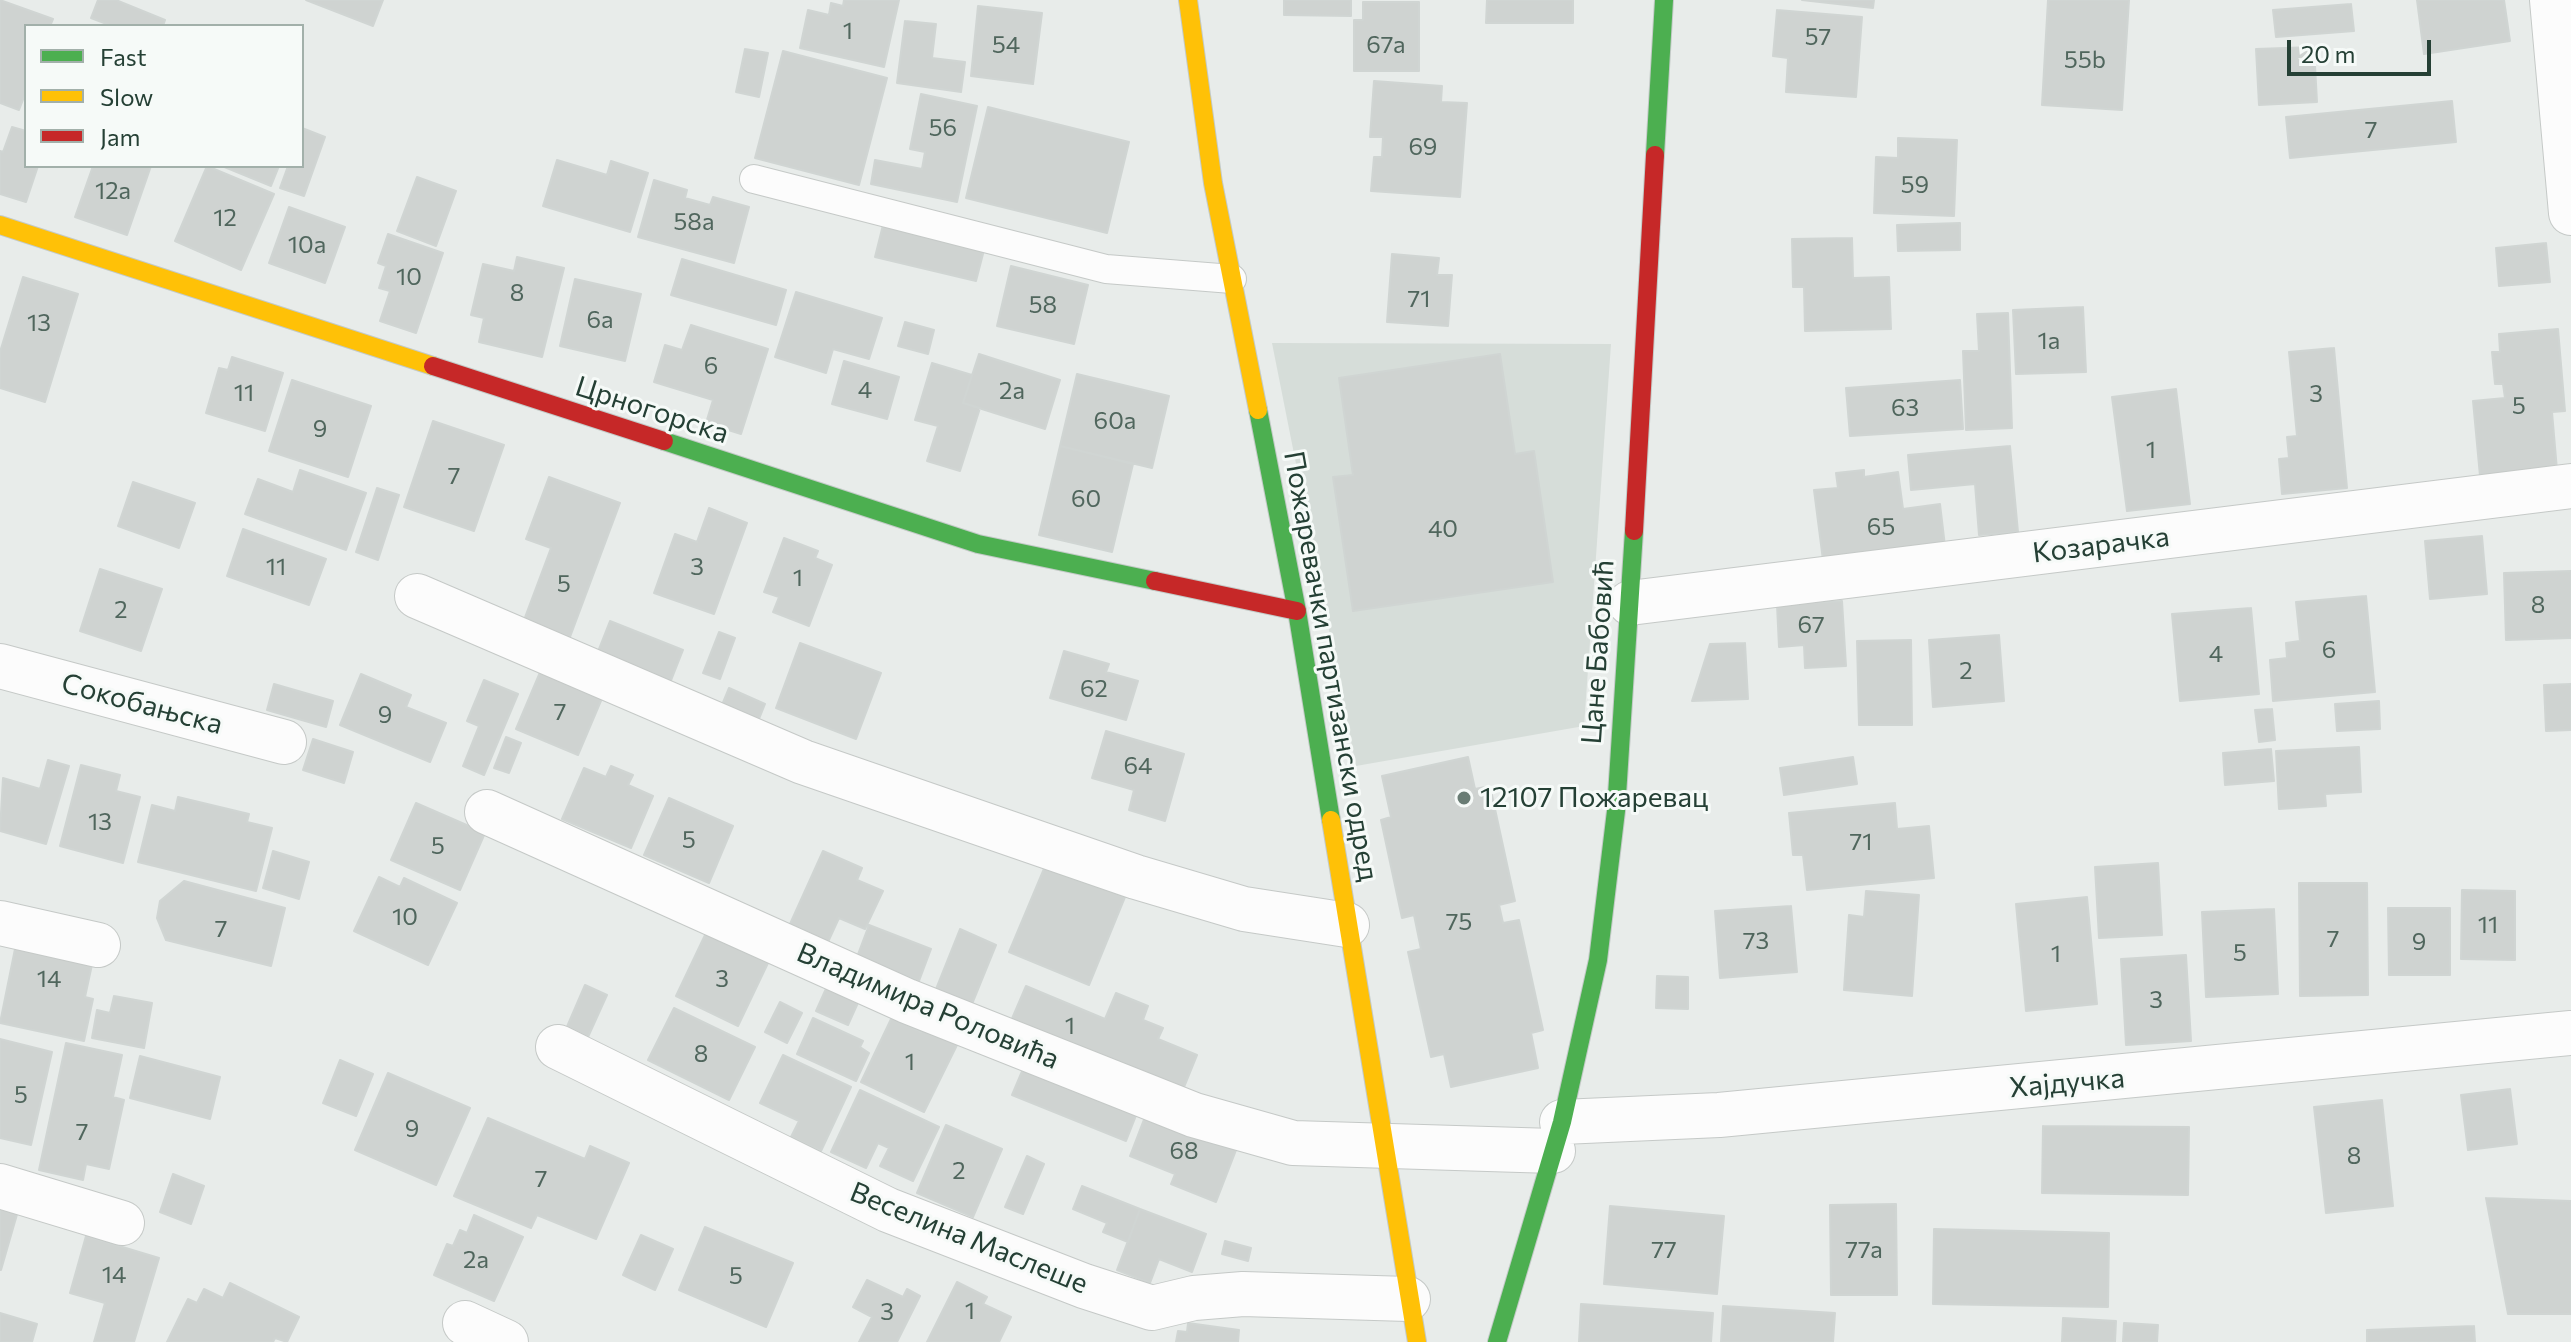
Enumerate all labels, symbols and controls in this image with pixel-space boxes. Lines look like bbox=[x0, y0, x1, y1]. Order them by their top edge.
house number: 1 bbox=[843, 17, 853, 45]
house number: 57 bbox=[1805, 23, 1831, 51]
legend bbox=[24, 24, 304, 168]
scale bar bbox=[2291, 24, 2435, 74]
house number: 54 bbox=[992, 31, 1020, 59]
house number: 67a bbox=[1366, 31, 1406, 59]
text: 20 m bbox=[2301, 39, 2355, 68]
text: Fast bbox=[100, 42, 147, 71]
house number: 55b bbox=[2064, 46, 2106, 74]
text: Slow bbox=[100, 82, 153, 111]
house number: 56 bbox=[929, 114, 957, 142]
house number: 7 bbox=[2365, 116, 2377, 144]
text: Jam bbox=[100, 122, 140, 151]
house number: 69 bbox=[1409, 133, 1437, 161]
house number: 59 bbox=[1901, 171, 1929, 199]
house number: 12a bbox=[95, 177, 131, 205]
house number: 12 bbox=[213, 204, 237, 232]
house number: 58a bbox=[674, 208, 714, 236]
house number: 10a bbox=[288, 231, 326, 259]
house number: 10 bbox=[396, 263, 422, 291]
house number: 8 bbox=[510, 279, 524, 307]
house number: 71 bbox=[1408, 285, 1430, 313]
house number: 58 bbox=[1029, 291, 1057, 319]
house number: 6a bbox=[586, 306, 614, 334]
house number: 13 bbox=[27, 309, 51, 337]
house number: 1a bbox=[2038, 327, 2060, 355]
house number: 6 bbox=[704, 352, 718, 380]
street label: Црногорска bbox=[571, 369, 733, 451]
house number: 4 bbox=[858, 376, 872, 404]
house number: 2a bbox=[999, 377, 1025, 405]
house number: 11 bbox=[234, 379, 254, 407]
house number: 3 bbox=[2309, 380, 2323, 408]
house number: 5 bbox=[2512, 392, 2526, 420]
house number: 63 bbox=[1891, 394, 1919, 422]
house number: 60a bbox=[1094, 407, 1136, 435]
house number: 9 bbox=[313, 415, 327, 443]
house number: 1 bbox=[2146, 436, 2156, 464]
street label: Пожаревачки партизански одред bbox=[1277, 448, 1385, 884]
house number: 7 bbox=[448, 462, 460, 490]
house number: 60 bbox=[1071, 485, 1101, 513]
house number: 65 bbox=[1867, 513, 1895, 541]
house number: 40 bbox=[1428, 515, 1458, 543]
street label: Козарачка bbox=[2031, 520, 2171, 570]
house number: 11 bbox=[266, 553, 286, 581]
house number: 3 bbox=[690, 553, 704, 581]
street label: Цане Бабовић bbox=[1575, 559, 1621, 745]
house number: 1 bbox=[793, 564, 803, 592]
house number: 5 bbox=[557, 570, 571, 598]
house number: 8 bbox=[2531, 591, 2545, 619]
house number: 2 bbox=[114, 596, 128, 624]
house number: 67 bbox=[1797, 611, 1825, 639]
house number: 6 bbox=[2322, 636, 2336, 664]
house number: 4 bbox=[2209, 640, 2223, 668]
house number: 2 bbox=[1959, 657, 1973, 685]
street label: Сокобањска bbox=[58, 666, 226, 742]
house number: 62 bbox=[1080, 675, 1108, 703]
house number: 7 bbox=[554, 698, 566, 726]
house number: 9 bbox=[378, 701, 392, 729]
house number: 64 bbox=[1124, 752, 1152, 780]
place label: 12107 Пожаревац bbox=[1480, 781, 1708, 815]
marker: 12107 Пожаревац bbox=[1455, 789, 1473, 807]
house number: 13 bbox=[88, 808, 112, 836]
house number: 5 bbox=[682, 826, 696, 854]
house number: 71 bbox=[1850, 828, 1872, 856]
house number: 5 bbox=[431, 832, 445, 860]
house number: 10 bbox=[392, 903, 418, 931]
house number: 75 bbox=[1446, 908, 1472, 936]
house number: 11 bbox=[2478, 911, 2498, 939]
house number: 7 bbox=[215, 915, 227, 943]
house number: 7 bbox=[2327, 925, 2339, 953]
house number: 73 bbox=[1743, 927, 1769, 955]
house number: 9 bbox=[2412, 928, 2426, 956]
street label: Владимира Роловића bbox=[792, 936, 1064, 1076]
house number: 5 bbox=[2233, 939, 2247, 967]
house number: 1 bbox=[2051, 940, 2061, 968]
house number: 14 bbox=[37, 965, 61, 993]
house number: 3 bbox=[715, 965, 729, 993]
house number: 3 bbox=[2149, 986, 2163, 1014]
house number: 1 bbox=[1065, 1012, 1075, 1040]
house number: 8 bbox=[694, 1040, 708, 1068]
house number: 1 bbox=[905, 1048, 915, 1076]
street label: Хајдучка bbox=[2008, 1061, 2126, 1105]
house number: 5 bbox=[14, 1081, 28, 1109]
house number: 9 bbox=[405, 1115, 419, 1143]
house number: 7 bbox=[76, 1118, 88, 1146]
house number: 68 bbox=[1169, 1137, 1199, 1165]
house number: 8 bbox=[2347, 1142, 2361, 1170]
house number: 2 bbox=[952, 1157, 966, 1185]
house number: 7 bbox=[535, 1165, 547, 1193]
street label: Веселина Маслеше bbox=[845, 1175, 1093, 1301]
house number: 77 bbox=[1651, 1236, 1677, 1264]
house number: 77a bbox=[1845, 1236, 1883, 1264]
house number: 2a bbox=[463, 1246, 489, 1274]
house number: 14 bbox=[102, 1261, 126, 1289]
house number: 5 bbox=[729, 1262, 743, 1290]
house number: 1 bbox=[965, 1297, 975, 1325]
house number: 3 bbox=[880, 1298, 894, 1326]

